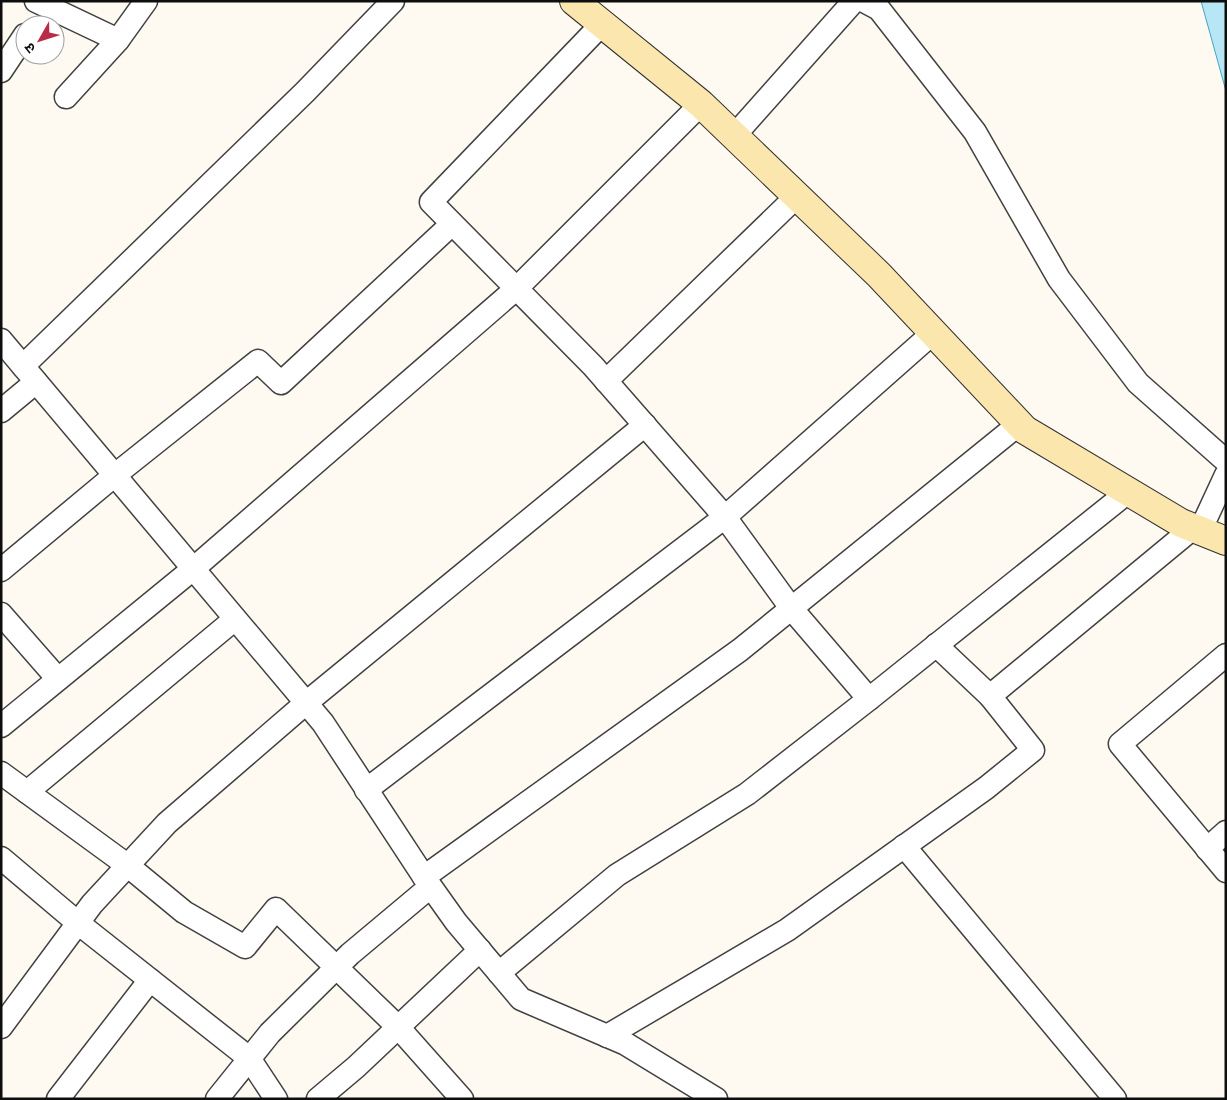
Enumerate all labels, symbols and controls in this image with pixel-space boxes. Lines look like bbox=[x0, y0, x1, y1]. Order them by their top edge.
north arrow bbox=[15, 15, 65, 65]
text: उ bbox=[21, 39, 39, 56]

